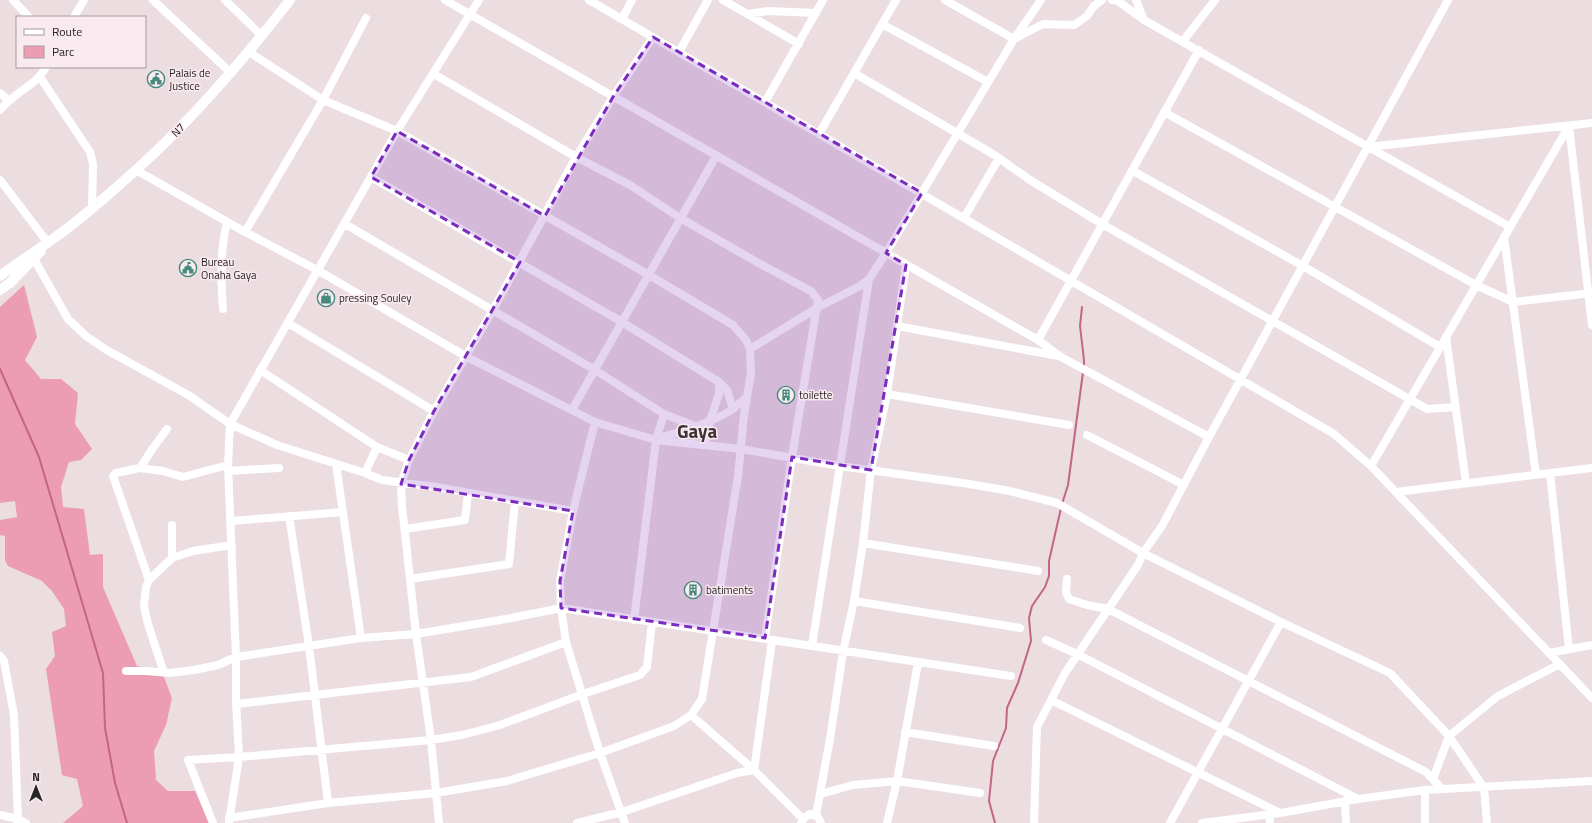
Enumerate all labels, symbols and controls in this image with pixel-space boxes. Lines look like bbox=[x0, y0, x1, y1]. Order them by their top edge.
legend bbox=[16, 16, 146, 68]
text: Route bbox=[52, 22, 82, 41]
text: Parc bbox=[52, 42, 74, 61]
place label: Palais de Justice bbox=[169, 65, 211, 94]
public building icon: Palais de Justice bbox=[146, 69, 166, 89]
street label: N7 bbox=[168, 120, 188, 140]
place label: Bureau Onaha Gaya bbox=[201, 254, 257, 283]
public building icon: Bureau Onaha Gaya bbox=[178, 258, 198, 278]
shop icon: pressing Souley bbox=[316, 288, 336, 308]
place label: pressing Souley bbox=[339, 290, 412, 306]
building icon: toilette bbox=[776, 385, 796, 405]
place label: toilette bbox=[799, 387, 833, 403]
district label: Gaya bbox=[677, 416, 717, 445]
building icon: batiments bbox=[683, 580, 703, 600]
place label: batiments bbox=[706, 582, 753, 598]
north arrow bbox=[16, 767, 56, 807]
text: N bbox=[32, 769, 40, 785]

